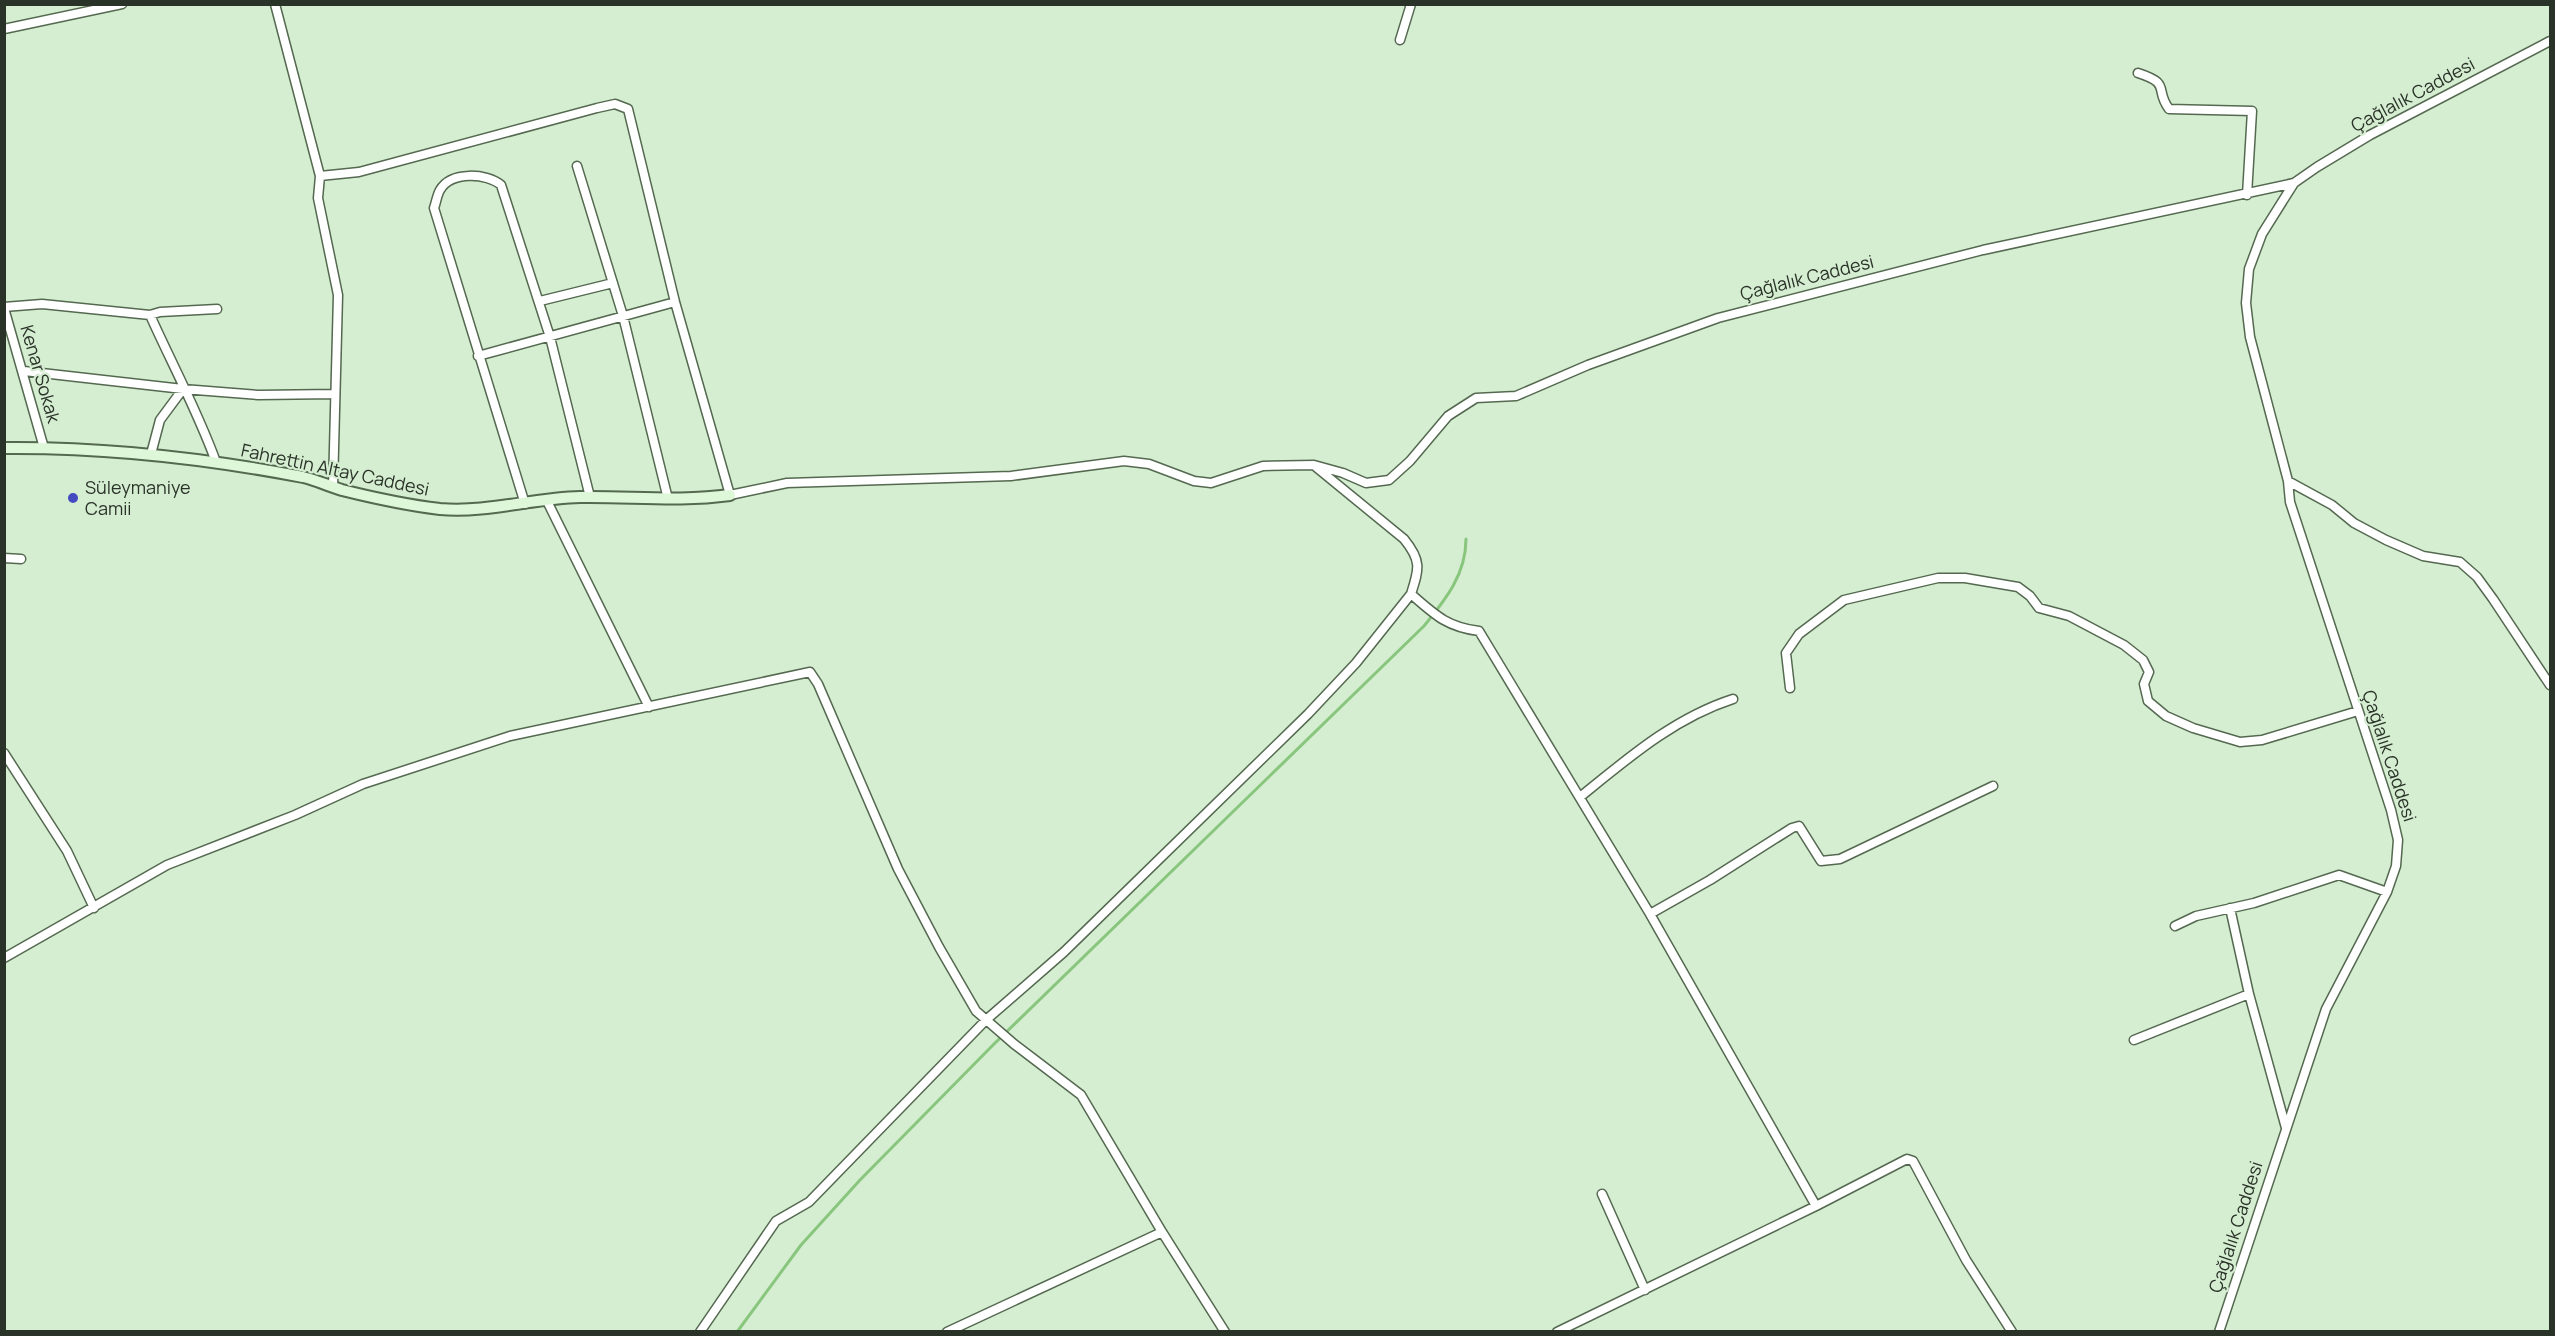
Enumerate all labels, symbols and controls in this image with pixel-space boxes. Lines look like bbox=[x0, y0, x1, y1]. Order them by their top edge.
street label: Çağlalık Caddesi bbox=[2346, 51, 2479, 137]
street label: Çağlalık Caddesi bbox=[1737, 249, 1876, 305]
street label: Kenar Sokak bbox=[16, 322, 67, 426]
street label: Fahrettin Altay Caddesi bbox=[239, 437, 432, 501]
place label: Süleymaniye Camii bbox=[85, 475, 191, 520]
marker: Süleymaniye Camii bbox=[66, 491, 80, 505]
street label: Çağlalık Caddesi bbox=[2357, 687, 2423, 825]
street label: Çağlalık Caddesi bbox=[2202, 1158, 2268, 1296]

